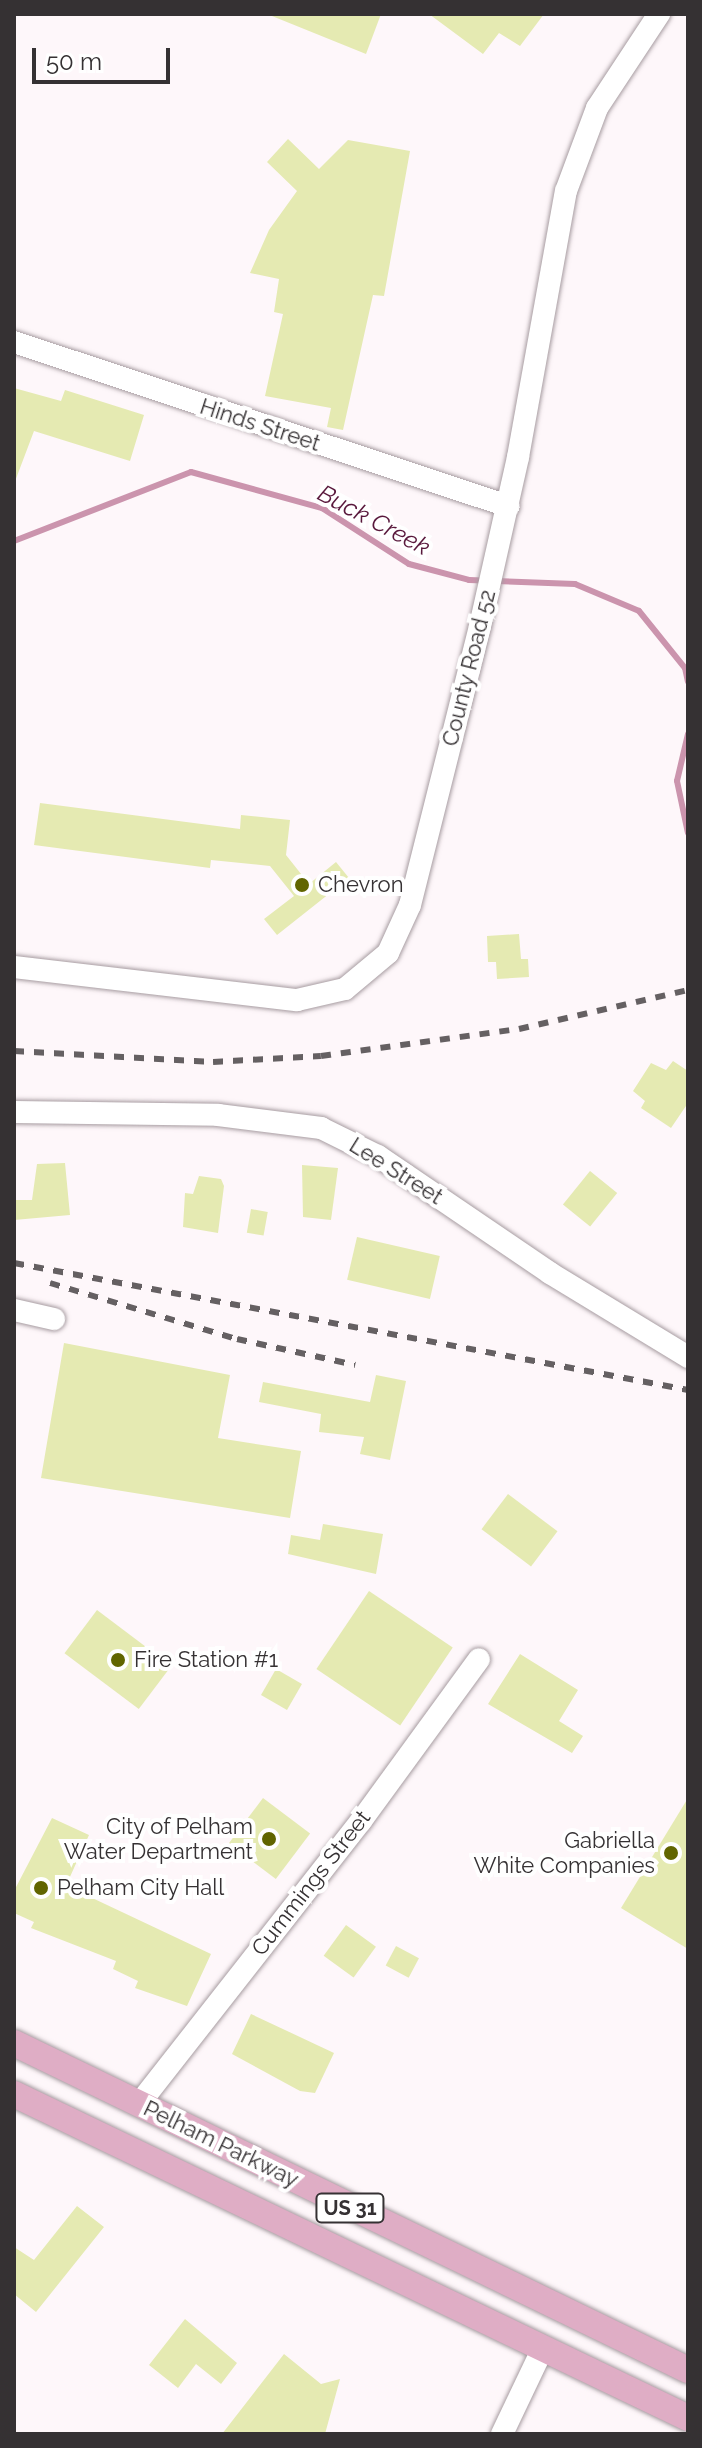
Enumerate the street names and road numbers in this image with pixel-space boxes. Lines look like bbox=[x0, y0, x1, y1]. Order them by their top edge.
street label: Hinds Street bbox=[197, 393, 323, 457]
street label: County Road 52 bbox=[437, 587, 501, 749]
street label: Lee Street bbox=[344, 1132, 448, 1210]
street label: Cummings Street bbox=[246, 1805, 376, 1961]
street label: Pelham Parkway bbox=[139, 2095, 303, 2193]
road number: US 31 bbox=[314, 2192, 386, 2224]

